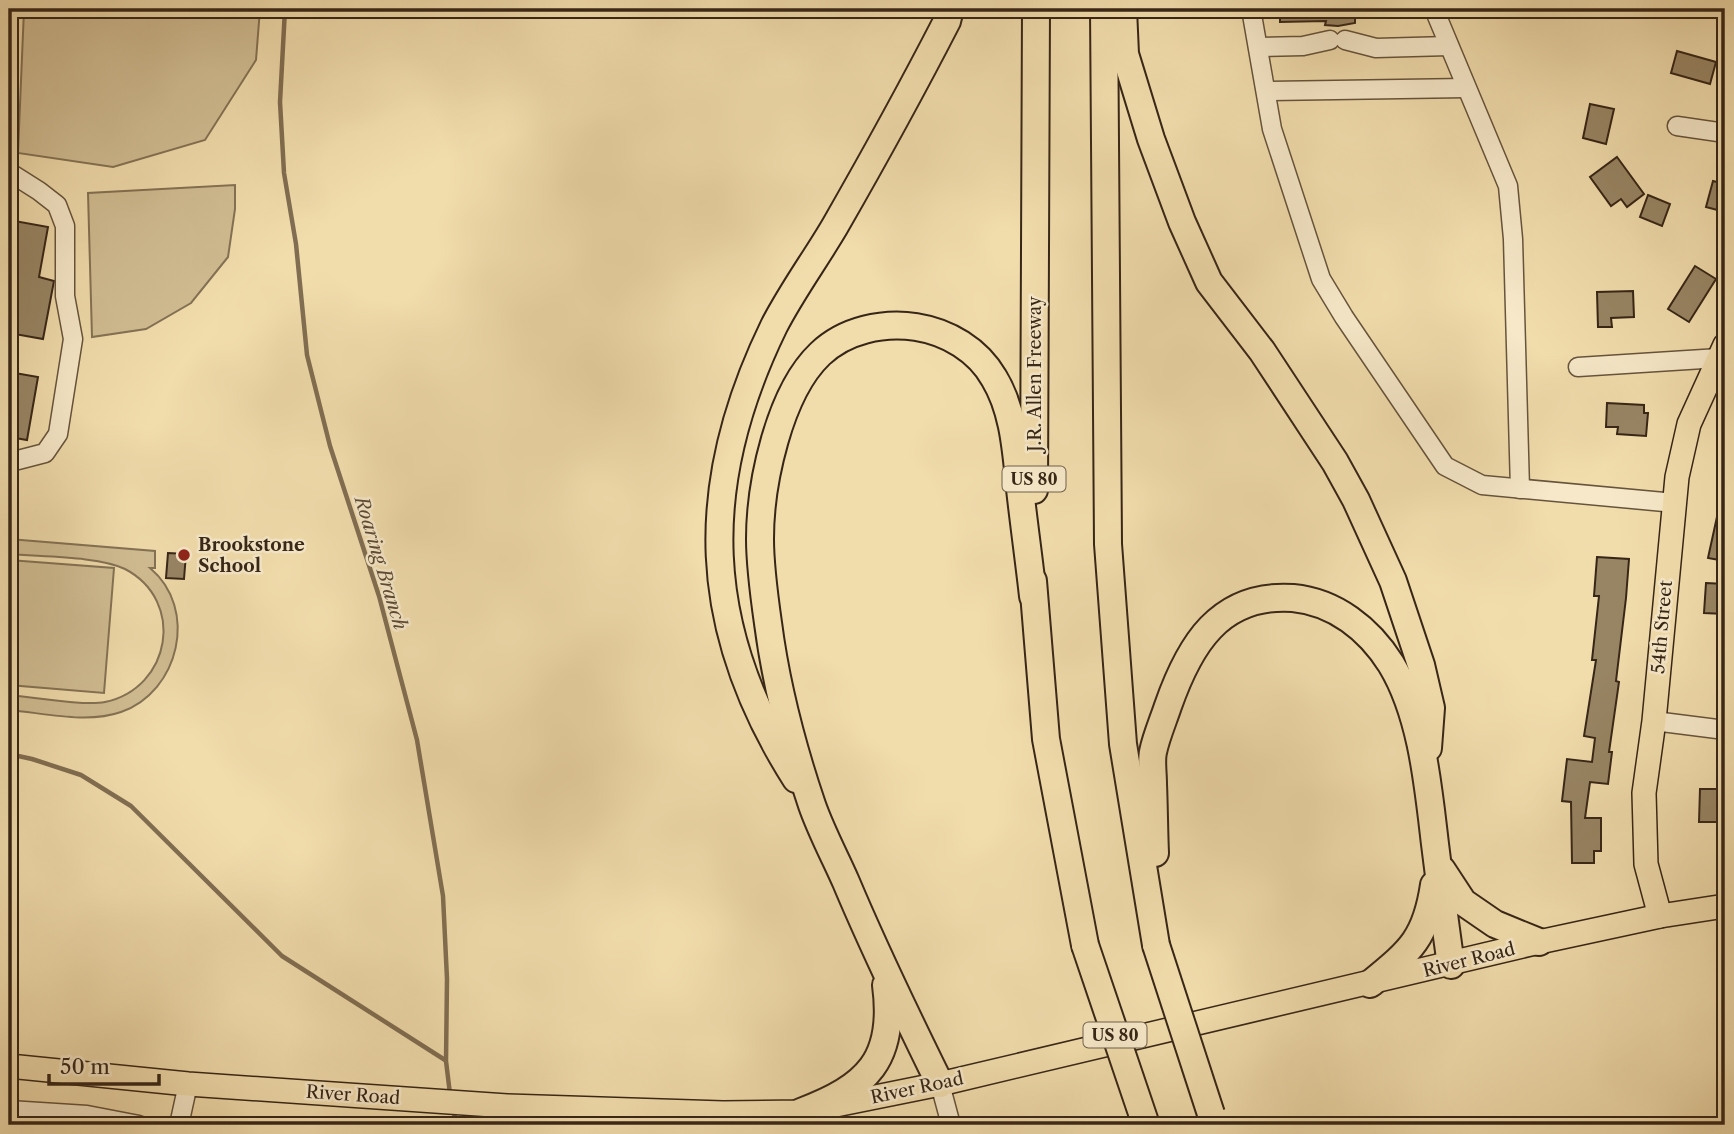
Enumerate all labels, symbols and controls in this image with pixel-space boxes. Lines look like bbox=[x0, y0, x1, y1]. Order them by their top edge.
street label: J.R. Allen Freeway bbox=[1024, 295, 1046, 455]
road number: US 80 bbox=[1002, 466, 1066, 492]
water label: Roaring Branch bbox=[349, 492, 412, 633]
place label: Brookstone School bbox=[198, 534, 305, 577]
marker: Brookstone School bbox=[176, 547, 192, 563]
street label: 54th Street bbox=[1647, 579, 1677, 675]
street label: River Road bbox=[1421, 938, 1517, 982]
road number: US 80 bbox=[1084, 1023, 1146, 1048]
scale bar bbox=[49, 1043, 159, 1087]
text: 50 m bbox=[60, 1054, 110, 1079]
street label: River Road bbox=[869, 1067, 965, 1109]
street label: River Road bbox=[305, 1081, 401, 1109]

